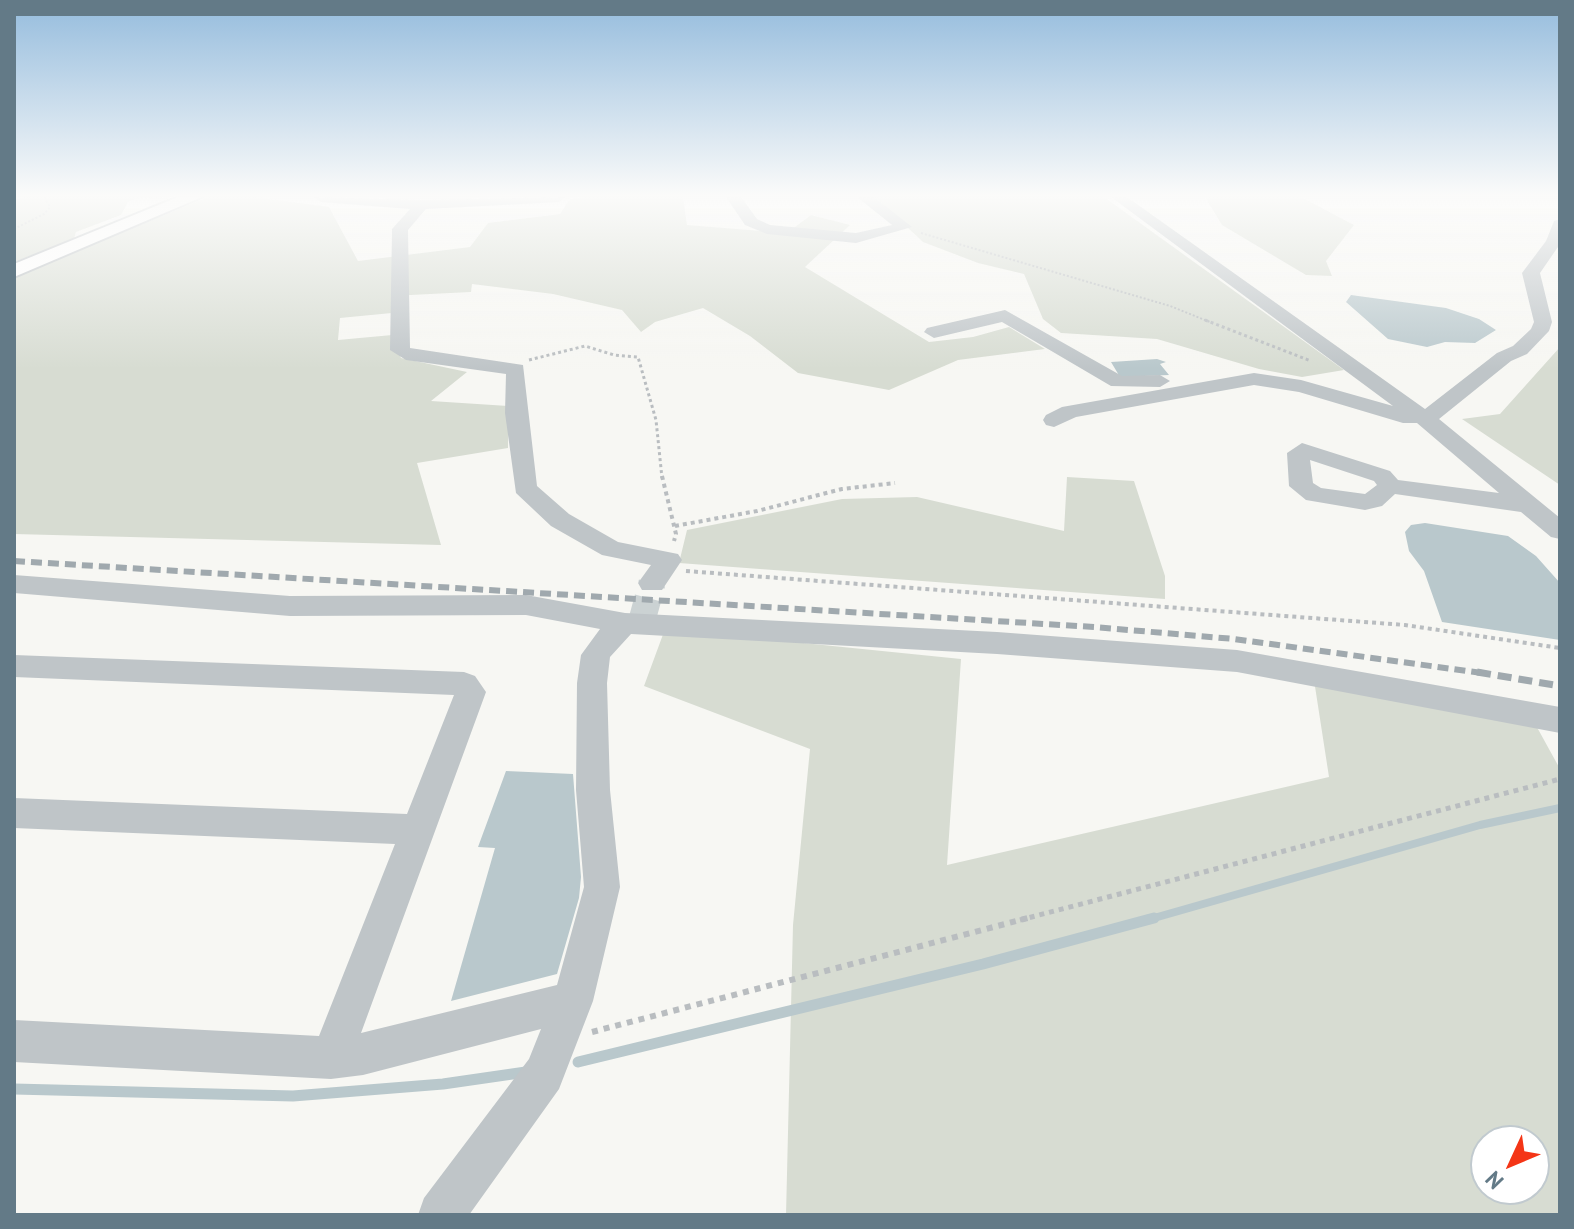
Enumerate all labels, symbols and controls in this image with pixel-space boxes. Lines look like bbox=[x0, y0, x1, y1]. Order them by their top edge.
north arrow bbox=[1470, 1125, 1550, 1205]
text: N bbox=[1479, 1165, 1509, 1195]

